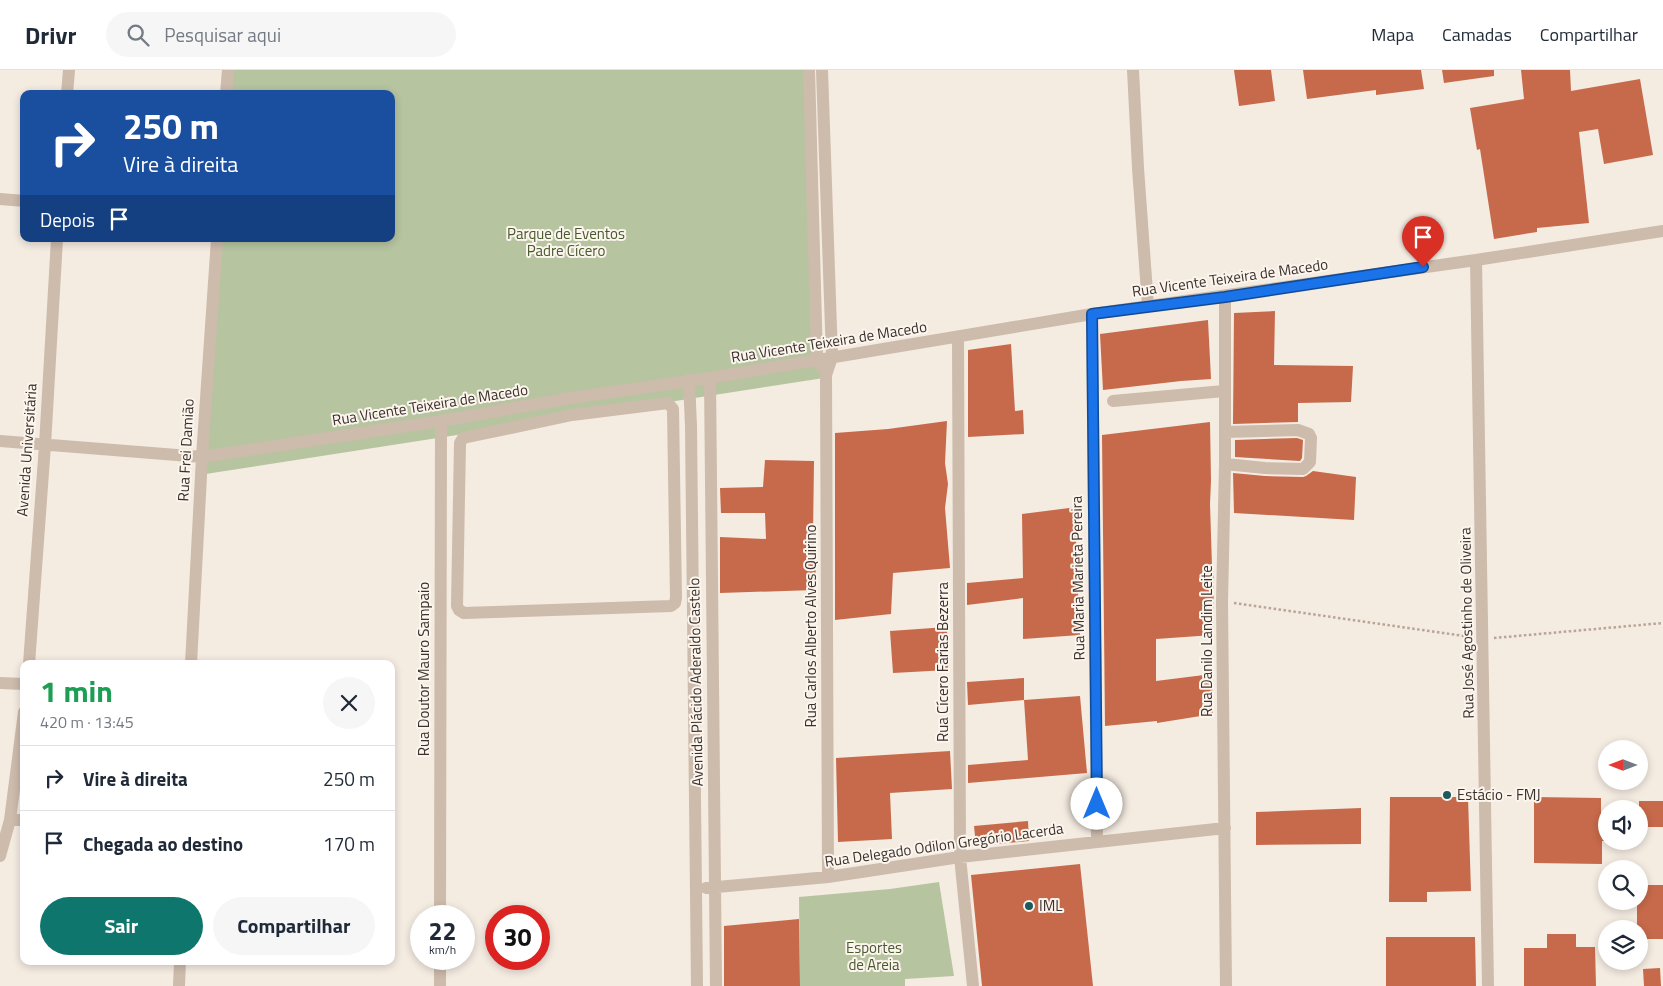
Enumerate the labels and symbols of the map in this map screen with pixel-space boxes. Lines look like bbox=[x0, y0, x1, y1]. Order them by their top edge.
pin bbox=[1402, 216, 1444, 267]
park label: Parque de Eventos Padre Cícero bbox=[507, 222, 625, 262]
street label: Rua Vicente Teixeira de Macedo bbox=[1130, 252, 1330, 303]
street label: Rua Vicente Teixeira de Macedo bbox=[729, 315, 928, 368]
street label: Rua Vicente Teixeira de Macedo bbox=[330, 378, 529, 431]
street label: Avenida Universitária bbox=[10, 382, 43, 517]
street label: Rua Frei Damião bbox=[171, 398, 200, 502]
street label: Rua Maria Marieta Pereira bbox=[1065, 495, 1090, 661]
street label: Rua Carlos Alberto Alves Quirino bbox=[799, 524, 822, 727]
street label: Rua José Agostinho de Oliveira bbox=[1453, 527, 1480, 719]
street label: Rua Danilo Landim Leite bbox=[1195, 565, 1218, 717]
street label: Avenida Plácido Aderaldo Castelo bbox=[682, 577, 709, 787]
street label: Rua Doutor Mauro Sampaio bbox=[412, 582, 435, 756]
street label: Rua Cícero Farias Bezerra bbox=[931, 582, 954, 742]
north arrow bbox=[1598, 740, 1648, 790]
position arrow bbox=[1070, 777, 1122, 829]
place label: Estácio - FMJ bbox=[1457, 783, 1541, 806]
marker: Estácio - FMJ bbox=[1441, 789, 1453, 801]
street label: Rua Delegado Odilon Gregório Lacerda bbox=[823, 816, 1065, 873]
place label: IML bbox=[1039, 894, 1062, 917]
marker: IML bbox=[1023, 900, 1035, 912]
speed limit sign: 30 bbox=[485, 905, 550, 970]
park label: Esportes de Areia bbox=[846, 936, 902, 976]

